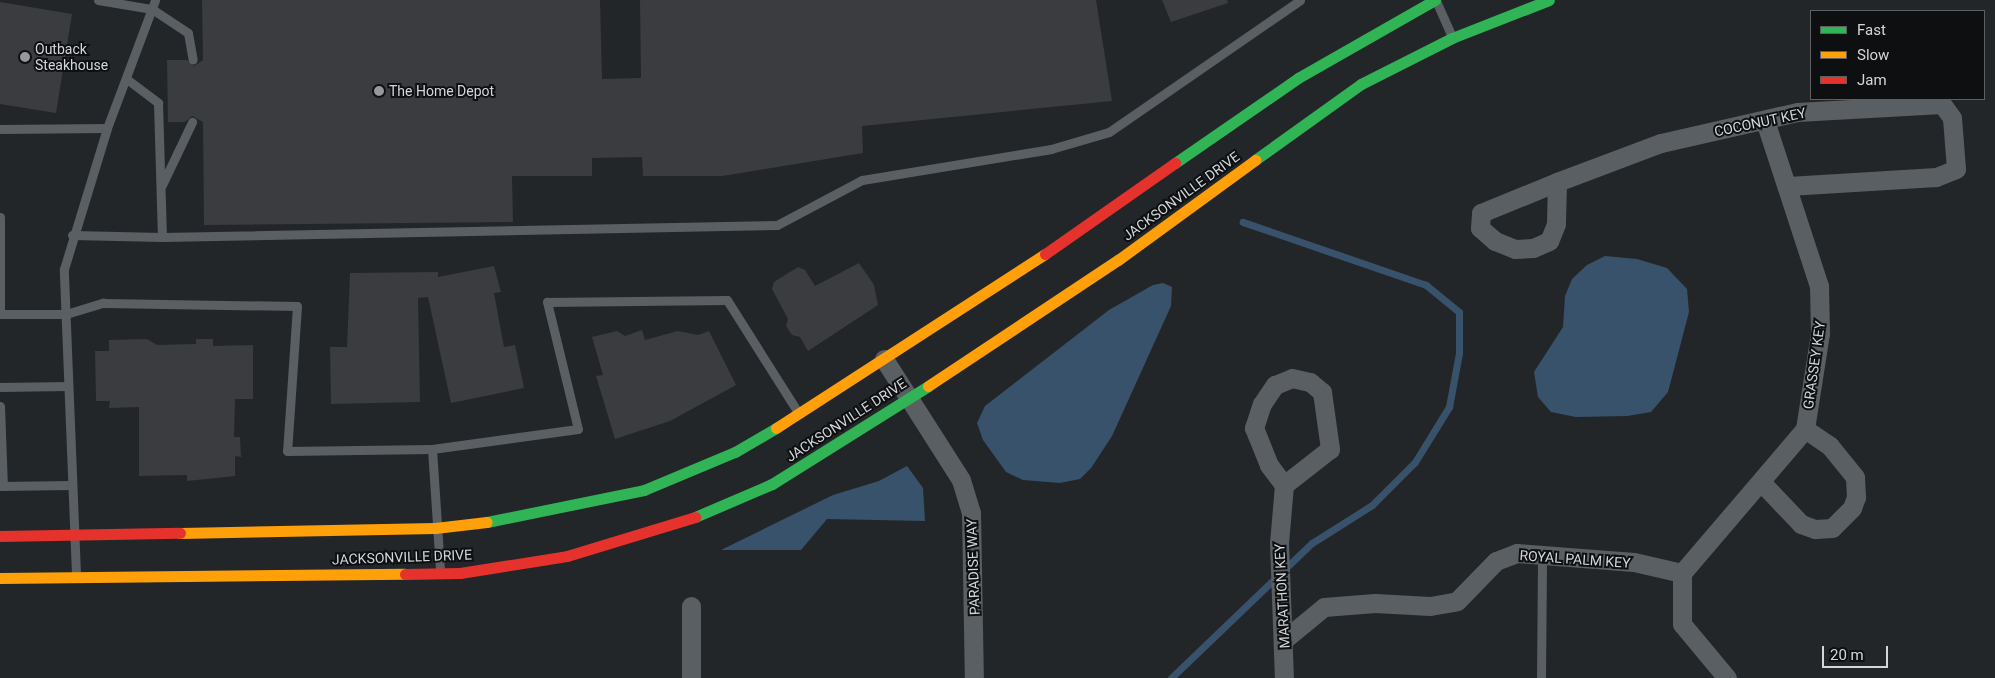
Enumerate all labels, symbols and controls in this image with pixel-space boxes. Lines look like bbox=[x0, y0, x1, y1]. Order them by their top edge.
legend bbox=[1810, 10, 1985, 100]
text: Fast bbox=[1857, 21, 1886, 39]
place label: Outback Steakhouse bbox=[35, 41, 108, 74]
text: Slow bbox=[1857, 46, 1889, 64]
marker: Outback Steakhouse bbox=[19, 51, 31, 63]
text: Jam bbox=[1857, 71, 1887, 89]
place label: The Home Depot bbox=[389, 83, 494, 99]
marker: The Home Depot bbox=[373, 85, 385, 97]
street label: COCONUT KEY bbox=[1713, 104, 1807, 140]
street label: JACKSONVILLE DRIVE bbox=[1119, 148, 1243, 244]
street label: GRASSEY KEY bbox=[1799, 320, 1829, 410]
street label: JACKSONVILLE DRIVE bbox=[783, 375, 909, 465]
street label: PARADISE WAY bbox=[963, 518, 983, 616]
street label: MARATHON KEY bbox=[1271, 543, 1293, 649]
street label: JACKSONVILLE DRIVE bbox=[332, 546, 472, 568]
street label: ROYAL PALM KEY bbox=[1519, 547, 1631, 571]
scale bar bbox=[1825, 636, 1891, 668]
text: 20 m bbox=[1830, 646, 1864, 664]

